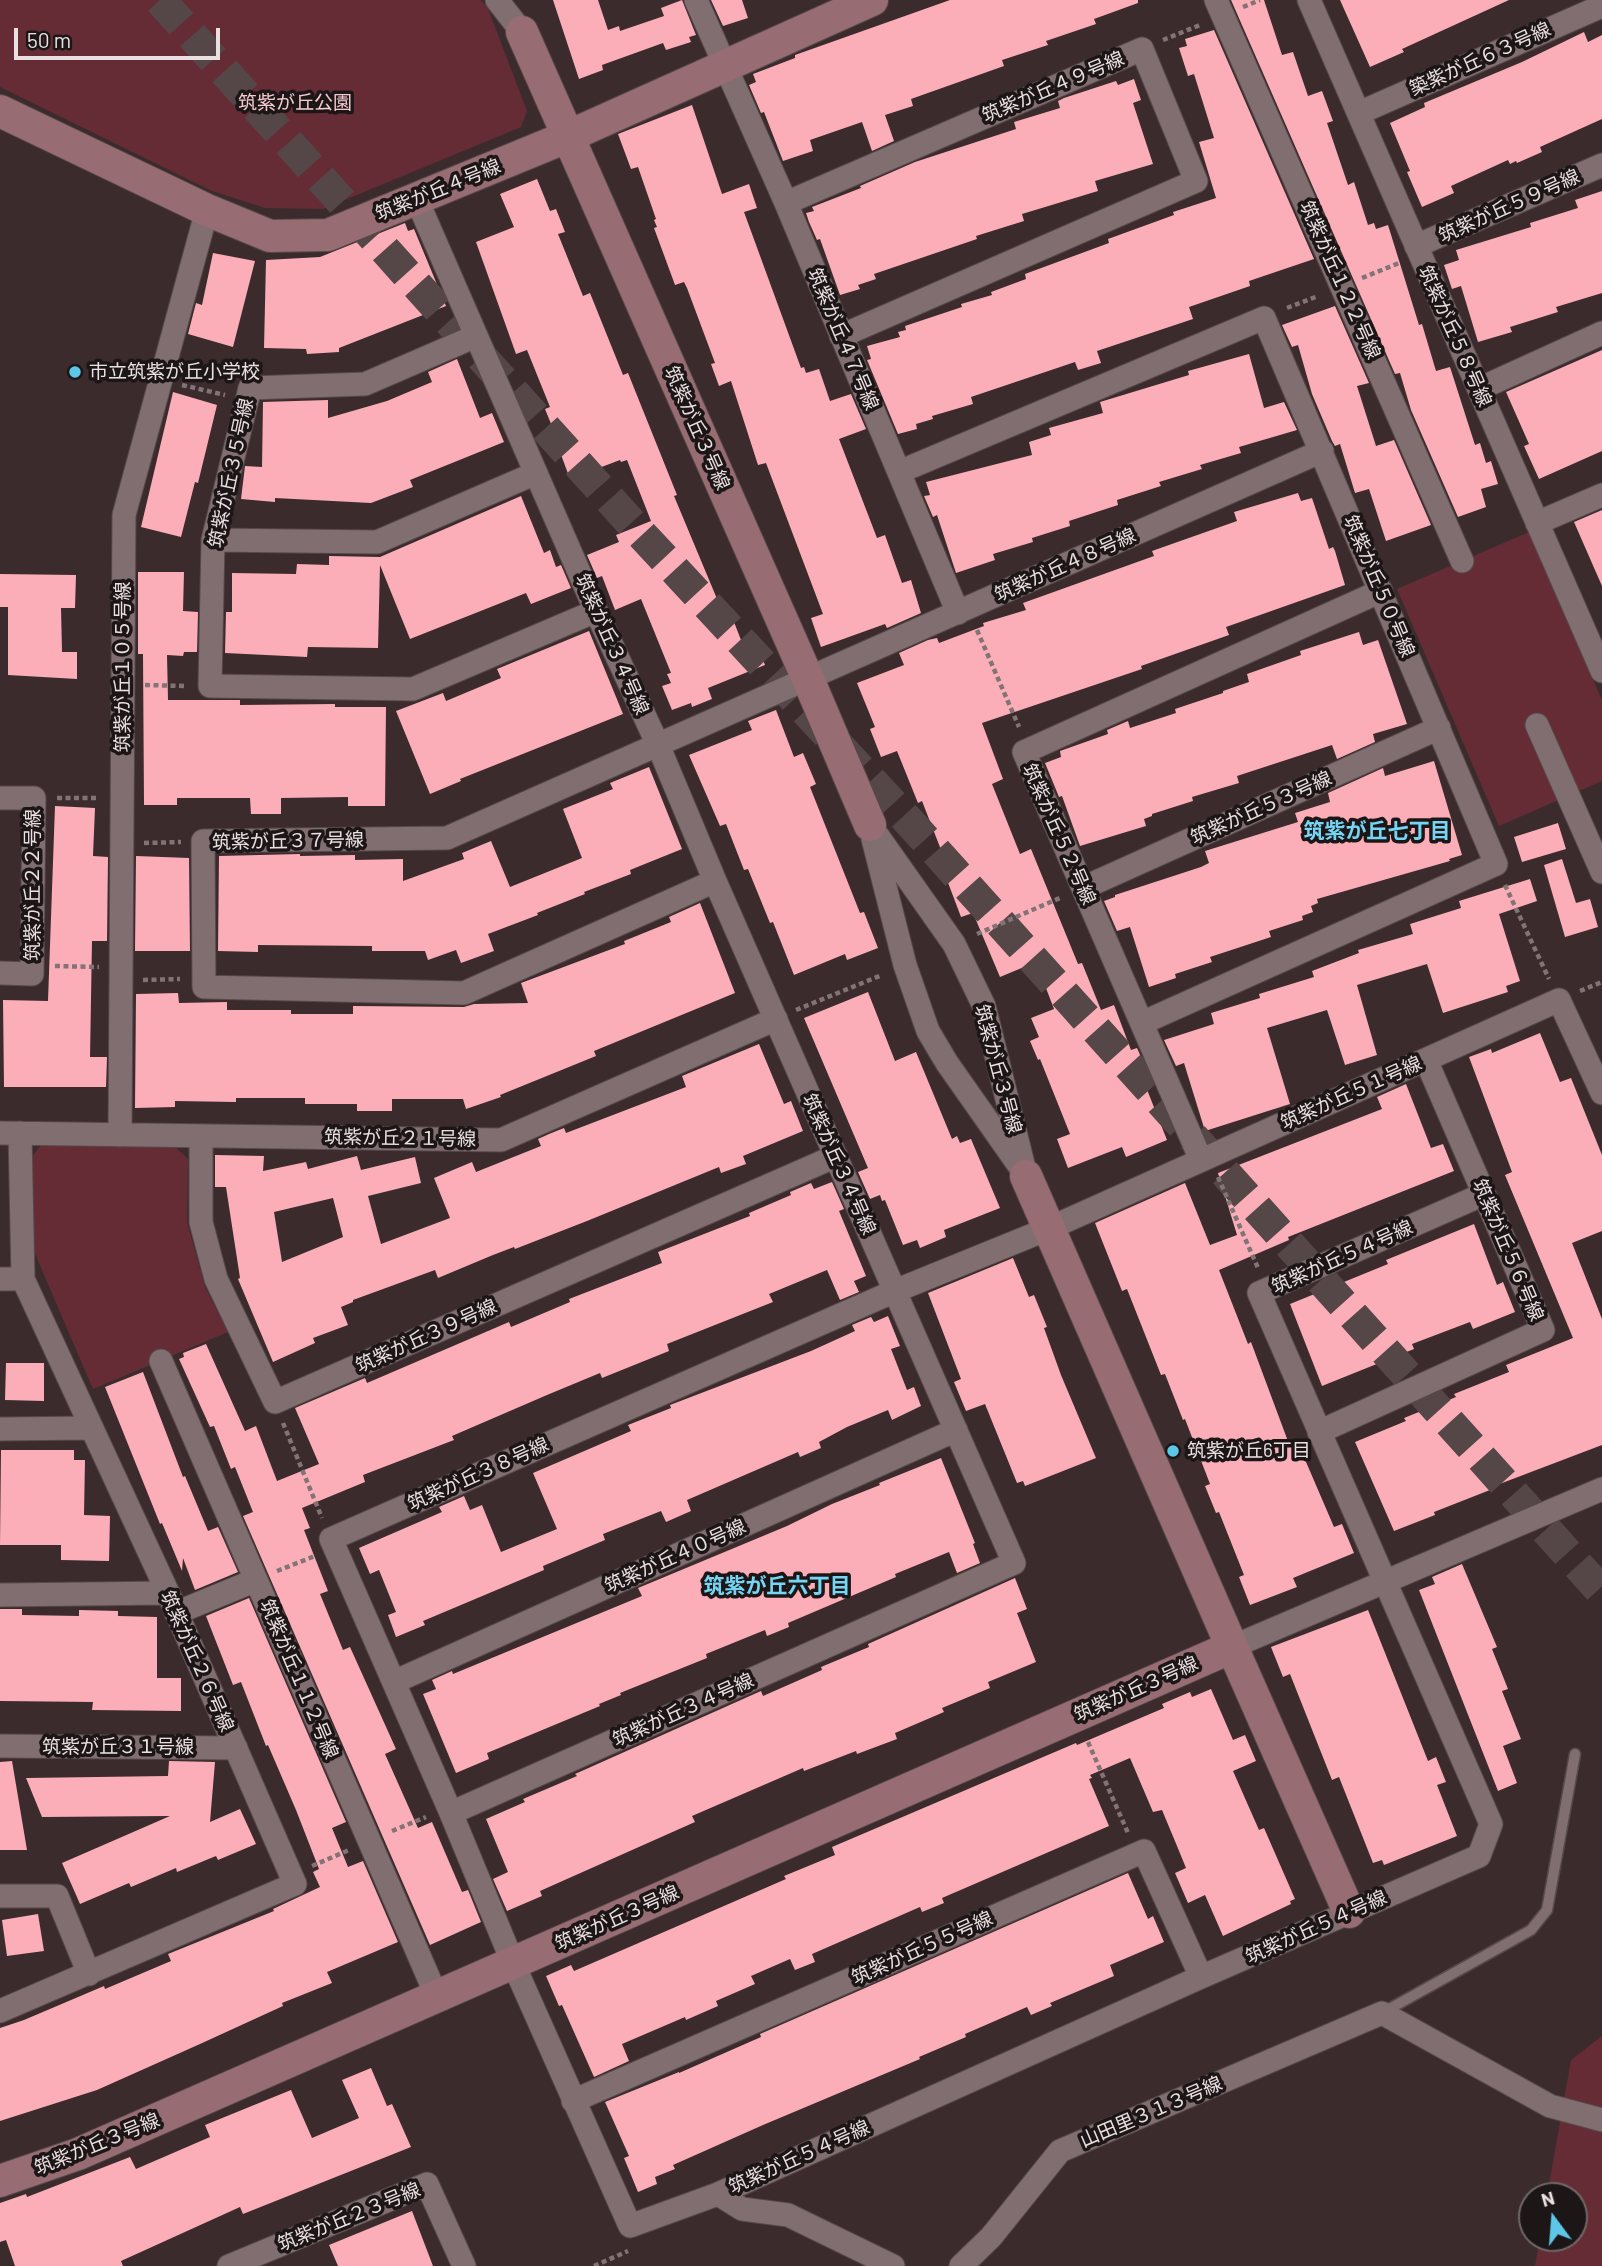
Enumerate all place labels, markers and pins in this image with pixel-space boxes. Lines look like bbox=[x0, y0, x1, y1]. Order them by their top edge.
place label: 市立筑紫が丘小学校 bbox=[89, 361, 260, 383]
marker: 市立筑紫が丘小学校 bbox=[67, 364, 83, 380]
place label: 筑紫が丘6丁目 bbox=[1187, 1440, 1311, 1462]
marker: 筑紫が丘6丁目 bbox=[1165, 1443, 1181, 1459]

